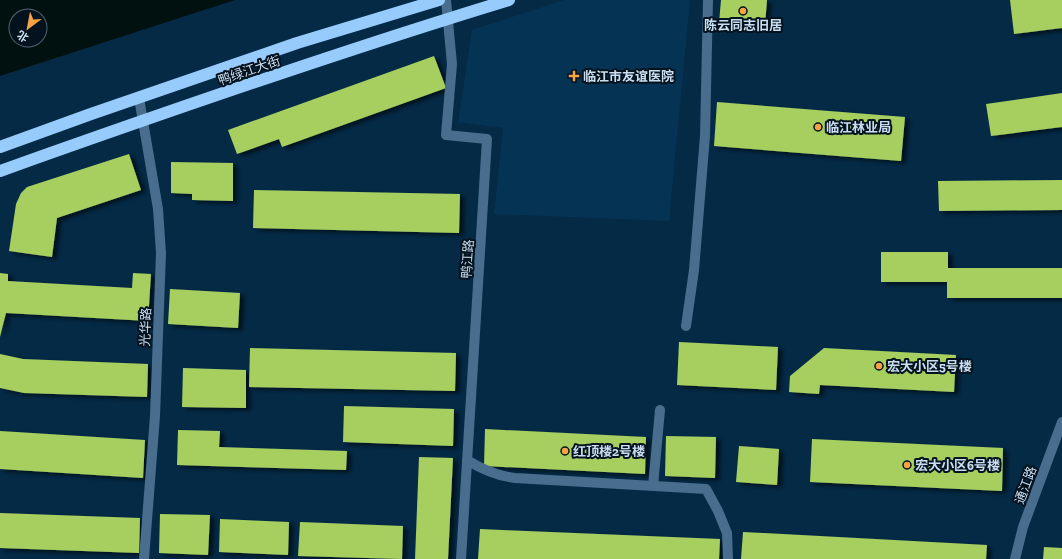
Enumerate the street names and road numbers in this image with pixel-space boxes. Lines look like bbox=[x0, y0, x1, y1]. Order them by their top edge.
street label: 鸭绿江大街 bbox=[216, 53, 282, 88]
street label: 鸭江路 bbox=[459, 239, 476, 279]
street label: 光华路 bbox=[137, 307, 154, 347]
street label: 通江路 bbox=[1012, 464, 1039, 506]

